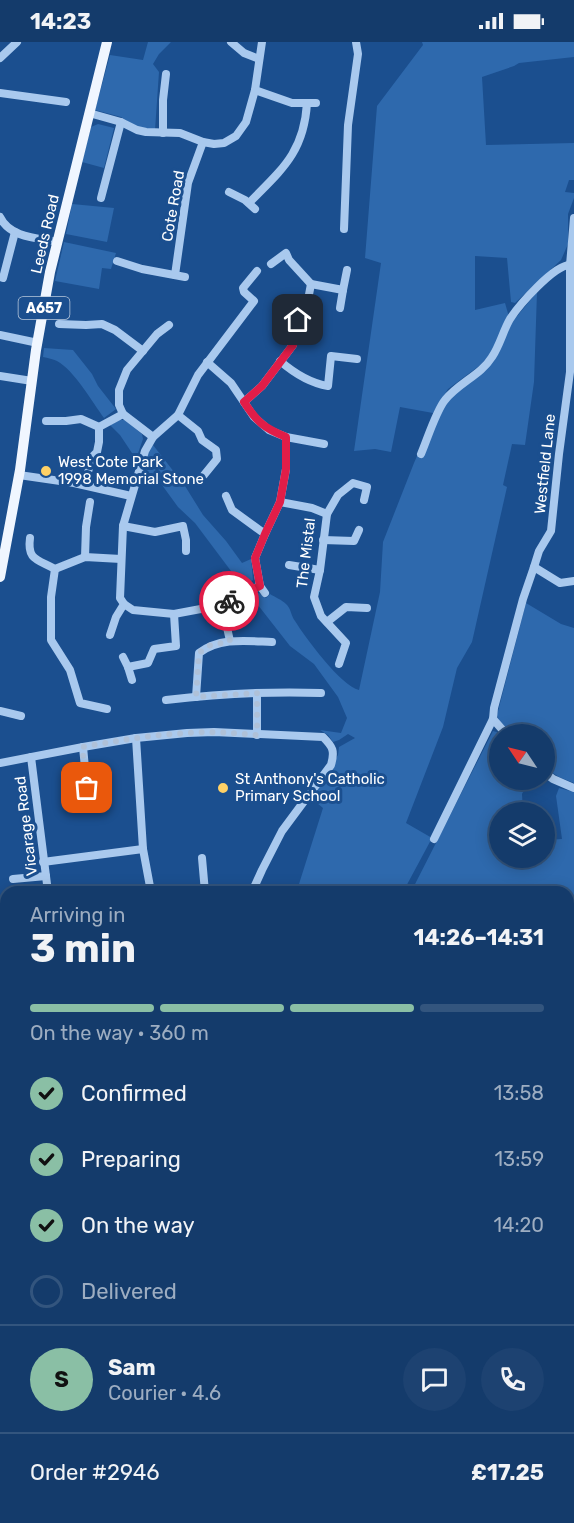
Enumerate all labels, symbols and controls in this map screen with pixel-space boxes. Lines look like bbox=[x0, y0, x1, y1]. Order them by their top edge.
text: 14:23 bbox=[30, 8, 91, 35]
street label: Cote Road bbox=[158, 169, 188, 243]
street label: Leeds Road bbox=[27, 193, 63, 275]
pin bbox=[272, 294, 323, 345]
road number: A657 bbox=[18, 297, 70, 319]
icon: home bbox=[281, 303, 314, 336]
street label: Westfield Lane bbox=[531, 413, 559, 515]
place label: West Cote Park 1998 Memorial Stone bbox=[58, 453, 204, 488]
marker: West Cote Park 1998 Memorial Stone bbox=[39, 464, 53, 478]
street label: The Mistal bbox=[293, 517, 319, 589]
courier bbox=[199, 571, 259, 631]
icon: bike bbox=[213, 585, 246, 618]
north arrow bbox=[489, 724, 555, 790]
map controls bbox=[489, 724, 555, 868]
pin bbox=[61, 762, 112, 813]
place label: St Anthony's Catholic Primary School bbox=[235, 770, 385, 805]
icon: bag bbox=[70, 771, 103, 804]
street label: Vicarage Road bbox=[11, 775, 41, 877]
marker: St Anthony's Catholic Primary School bbox=[216, 781, 230, 795]
button: layers bbox=[489, 802, 555, 868]
text: Arriving in bbox=[30, 903, 125, 927]
text: 14:26–14:31 bbox=[414, 924, 544, 951]
text: 3 min bbox=[30, 926, 136, 972]
text: On the way · 360 m bbox=[30, 1021, 209, 1045]
icon: check bbox=[30, 1077, 63, 1110]
text: Confirmed bbox=[81, 1080, 187, 1107]
text: 13:58 bbox=[494, 1081, 544, 1105]
icon: check bbox=[30, 1143, 63, 1176]
text: Preparing bbox=[81, 1146, 181, 1173]
text: 13:59 bbox=[495, 1147, 544, 1171]
icon: check bbox=[30, 1209, 63, 1242]
text: On the way bbox=[81, 1212, 195, 1239]
text: 14:20 bbox=[493, 1213, 544, 1237]
text: Delivered bbox=[81, 1278, 177, 1305]
button: chat bbox=[403, 1348, 466, 1411]
button: phone bbox=[481, 1348, 544, 1411]
text: Sam bbox=[108, 1354, 156, 1381]
text: S bbox=[54, 1366, 69, 1393]
text: Courier · 4.6 bbox=[108, 1381, 221, 1405]
text: Order #2946 bbox=[30, 1459, 160, 1486]
text: £17.25 bbox=[471, 1459, 544, 1486]

